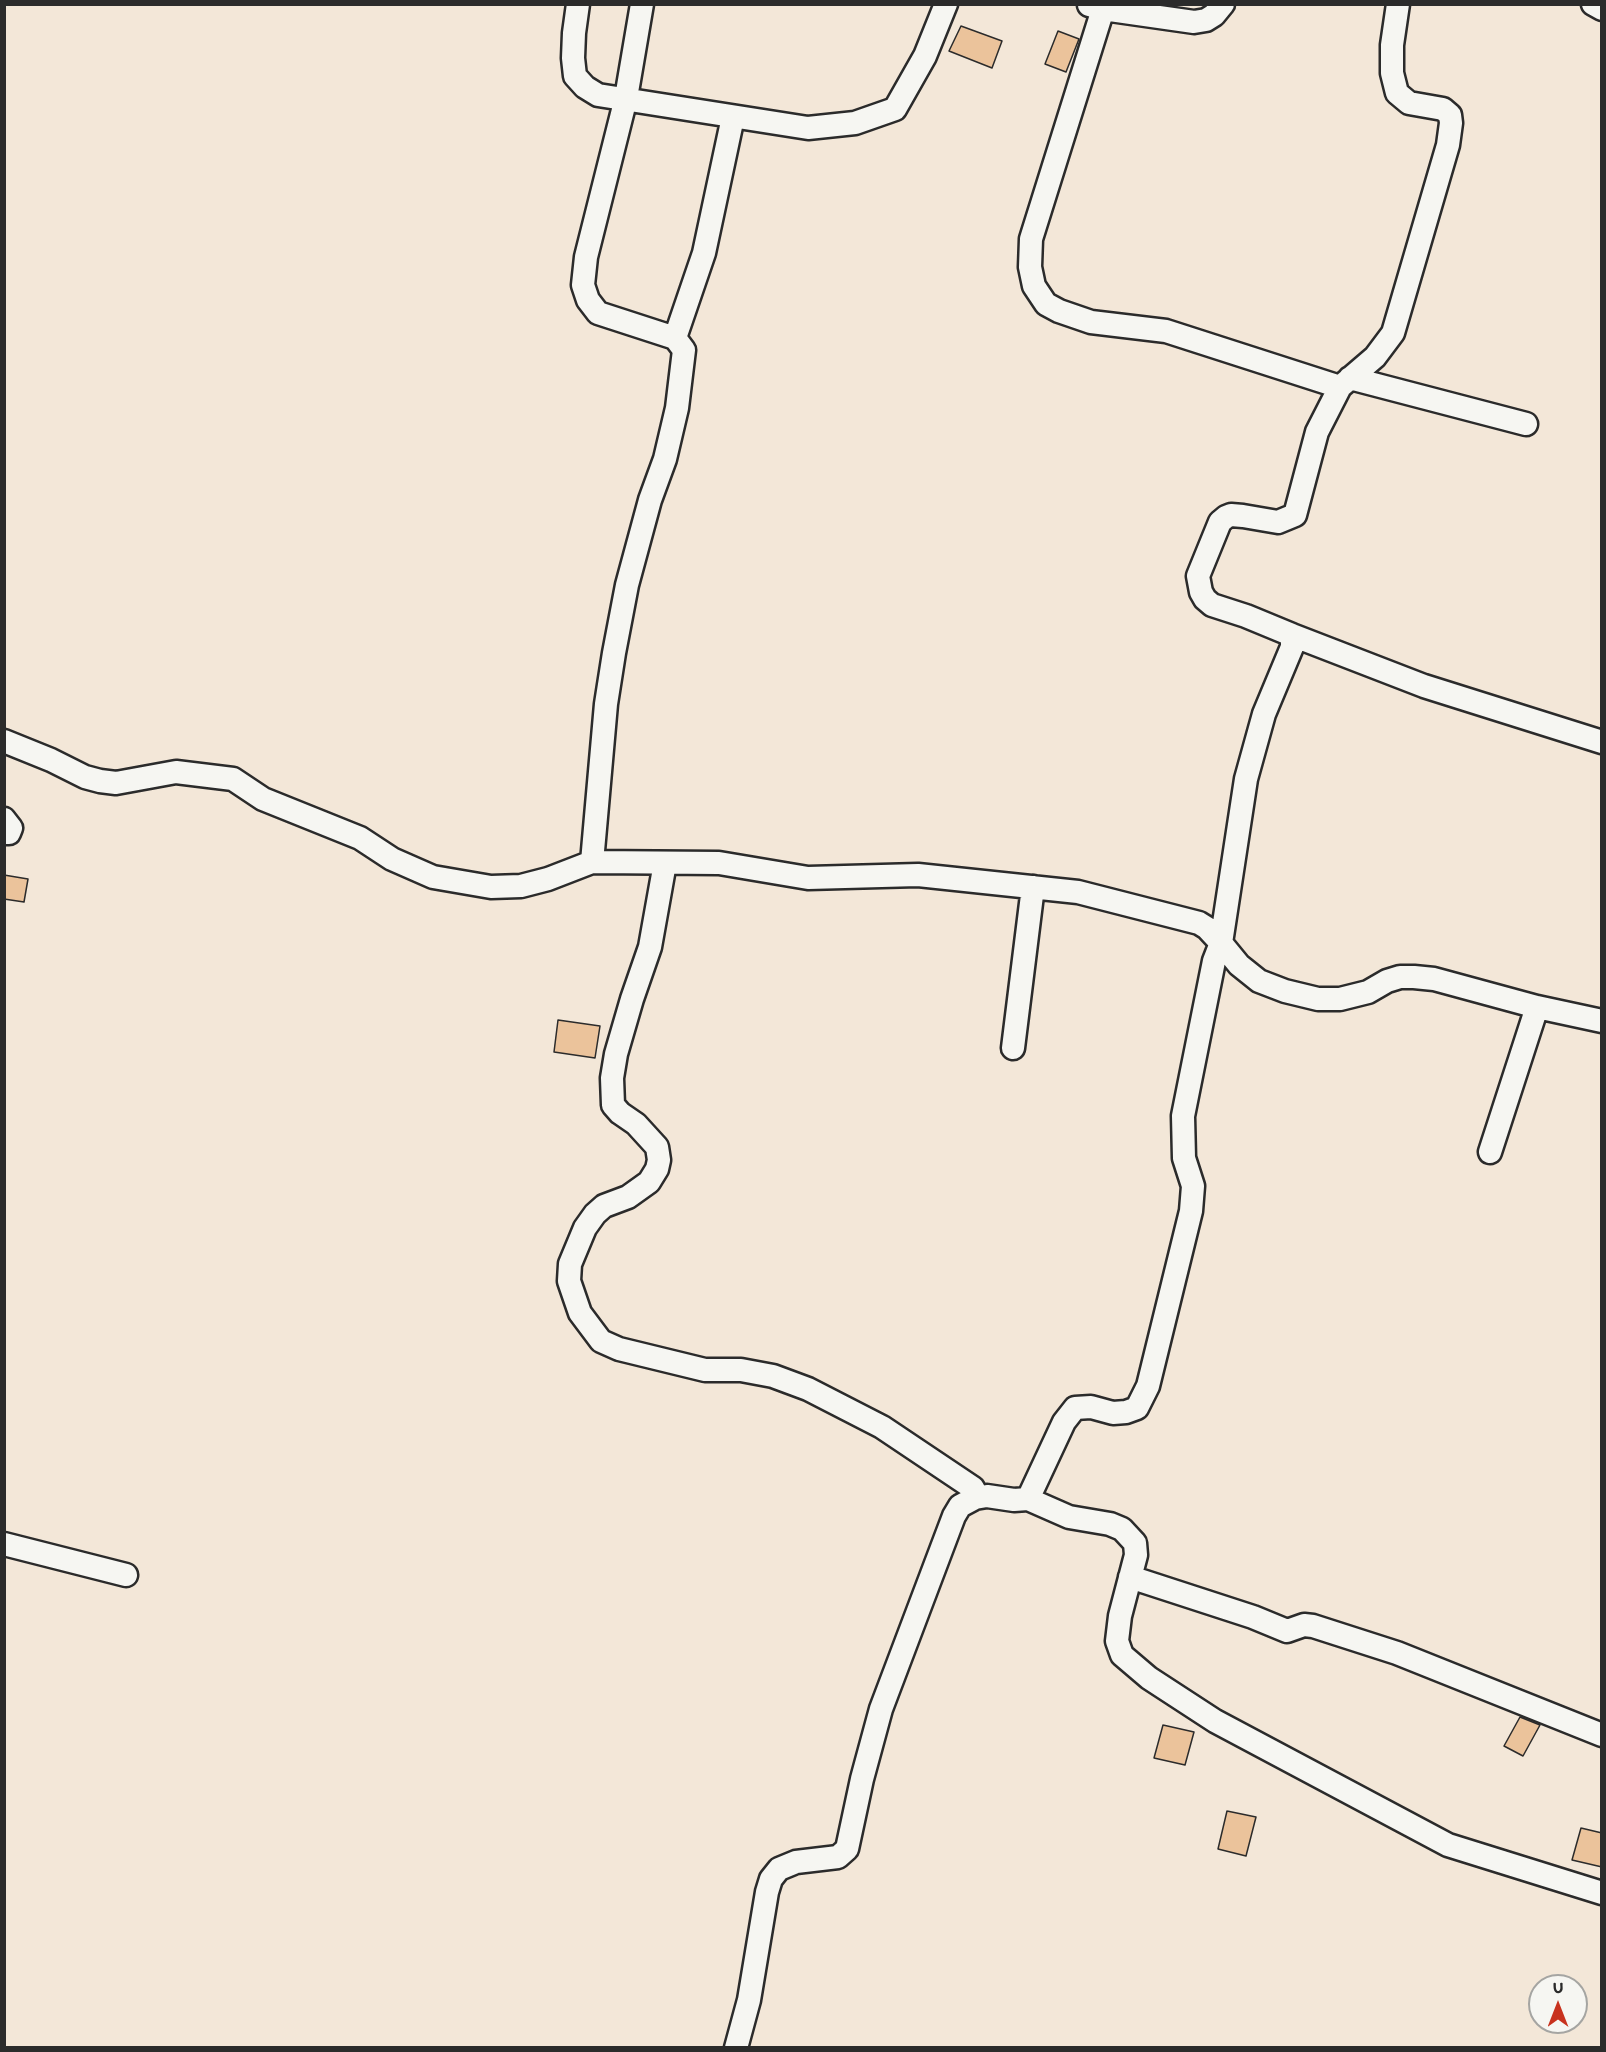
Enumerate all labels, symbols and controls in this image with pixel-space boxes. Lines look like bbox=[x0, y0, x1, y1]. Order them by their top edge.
north arrow bbox=[1528, 1974, 1588, 2034]
text: U bbox=[1553, 1978, 1563, 1997]

